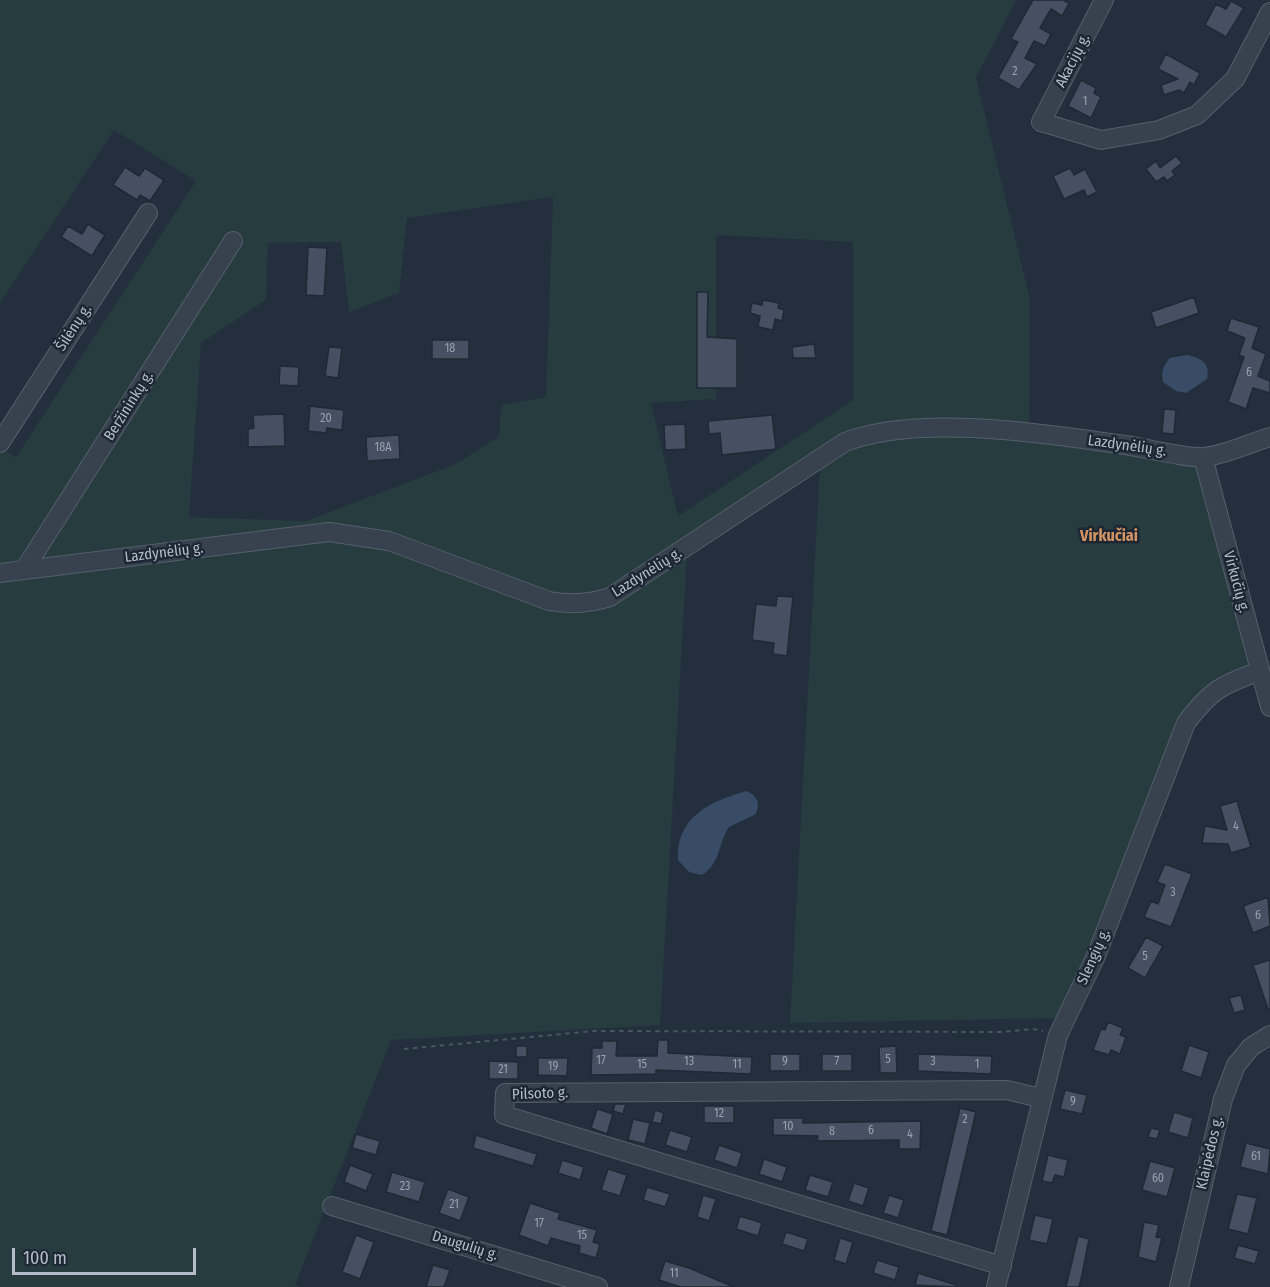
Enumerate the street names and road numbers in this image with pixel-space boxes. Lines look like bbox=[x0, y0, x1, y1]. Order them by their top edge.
street label: Akacijų g. bbox=[1052, 31, 1094, 91]
street label: Šilėnų g. bbox=[52, 301, 96, 355]
street label: Beržininkų g. bbox=[101, 368, 157, 444]
street label: Lazdynėlių g. bbox=[1087, 432, 1167, 460]
street label: Lazdynėlių g. bbox=[124, 539, 204, 567]
street label: Lazdynėlių g. bbox=[609, 544, 685, 602]
street label: Virkučių g. bbox=[1219, 549, 1253, 615]
street label: Slengių g. bbox=[1074, 926, 1114, 988]
street label: Pilsoto g. bbox=[512, 1084, 568, 1104]
street label: Klaipėdos g. bbox=[1193, 1115, 1227, 1191]
street label: Daugulių g. bbox=[430, 1227, 500, 1265]

